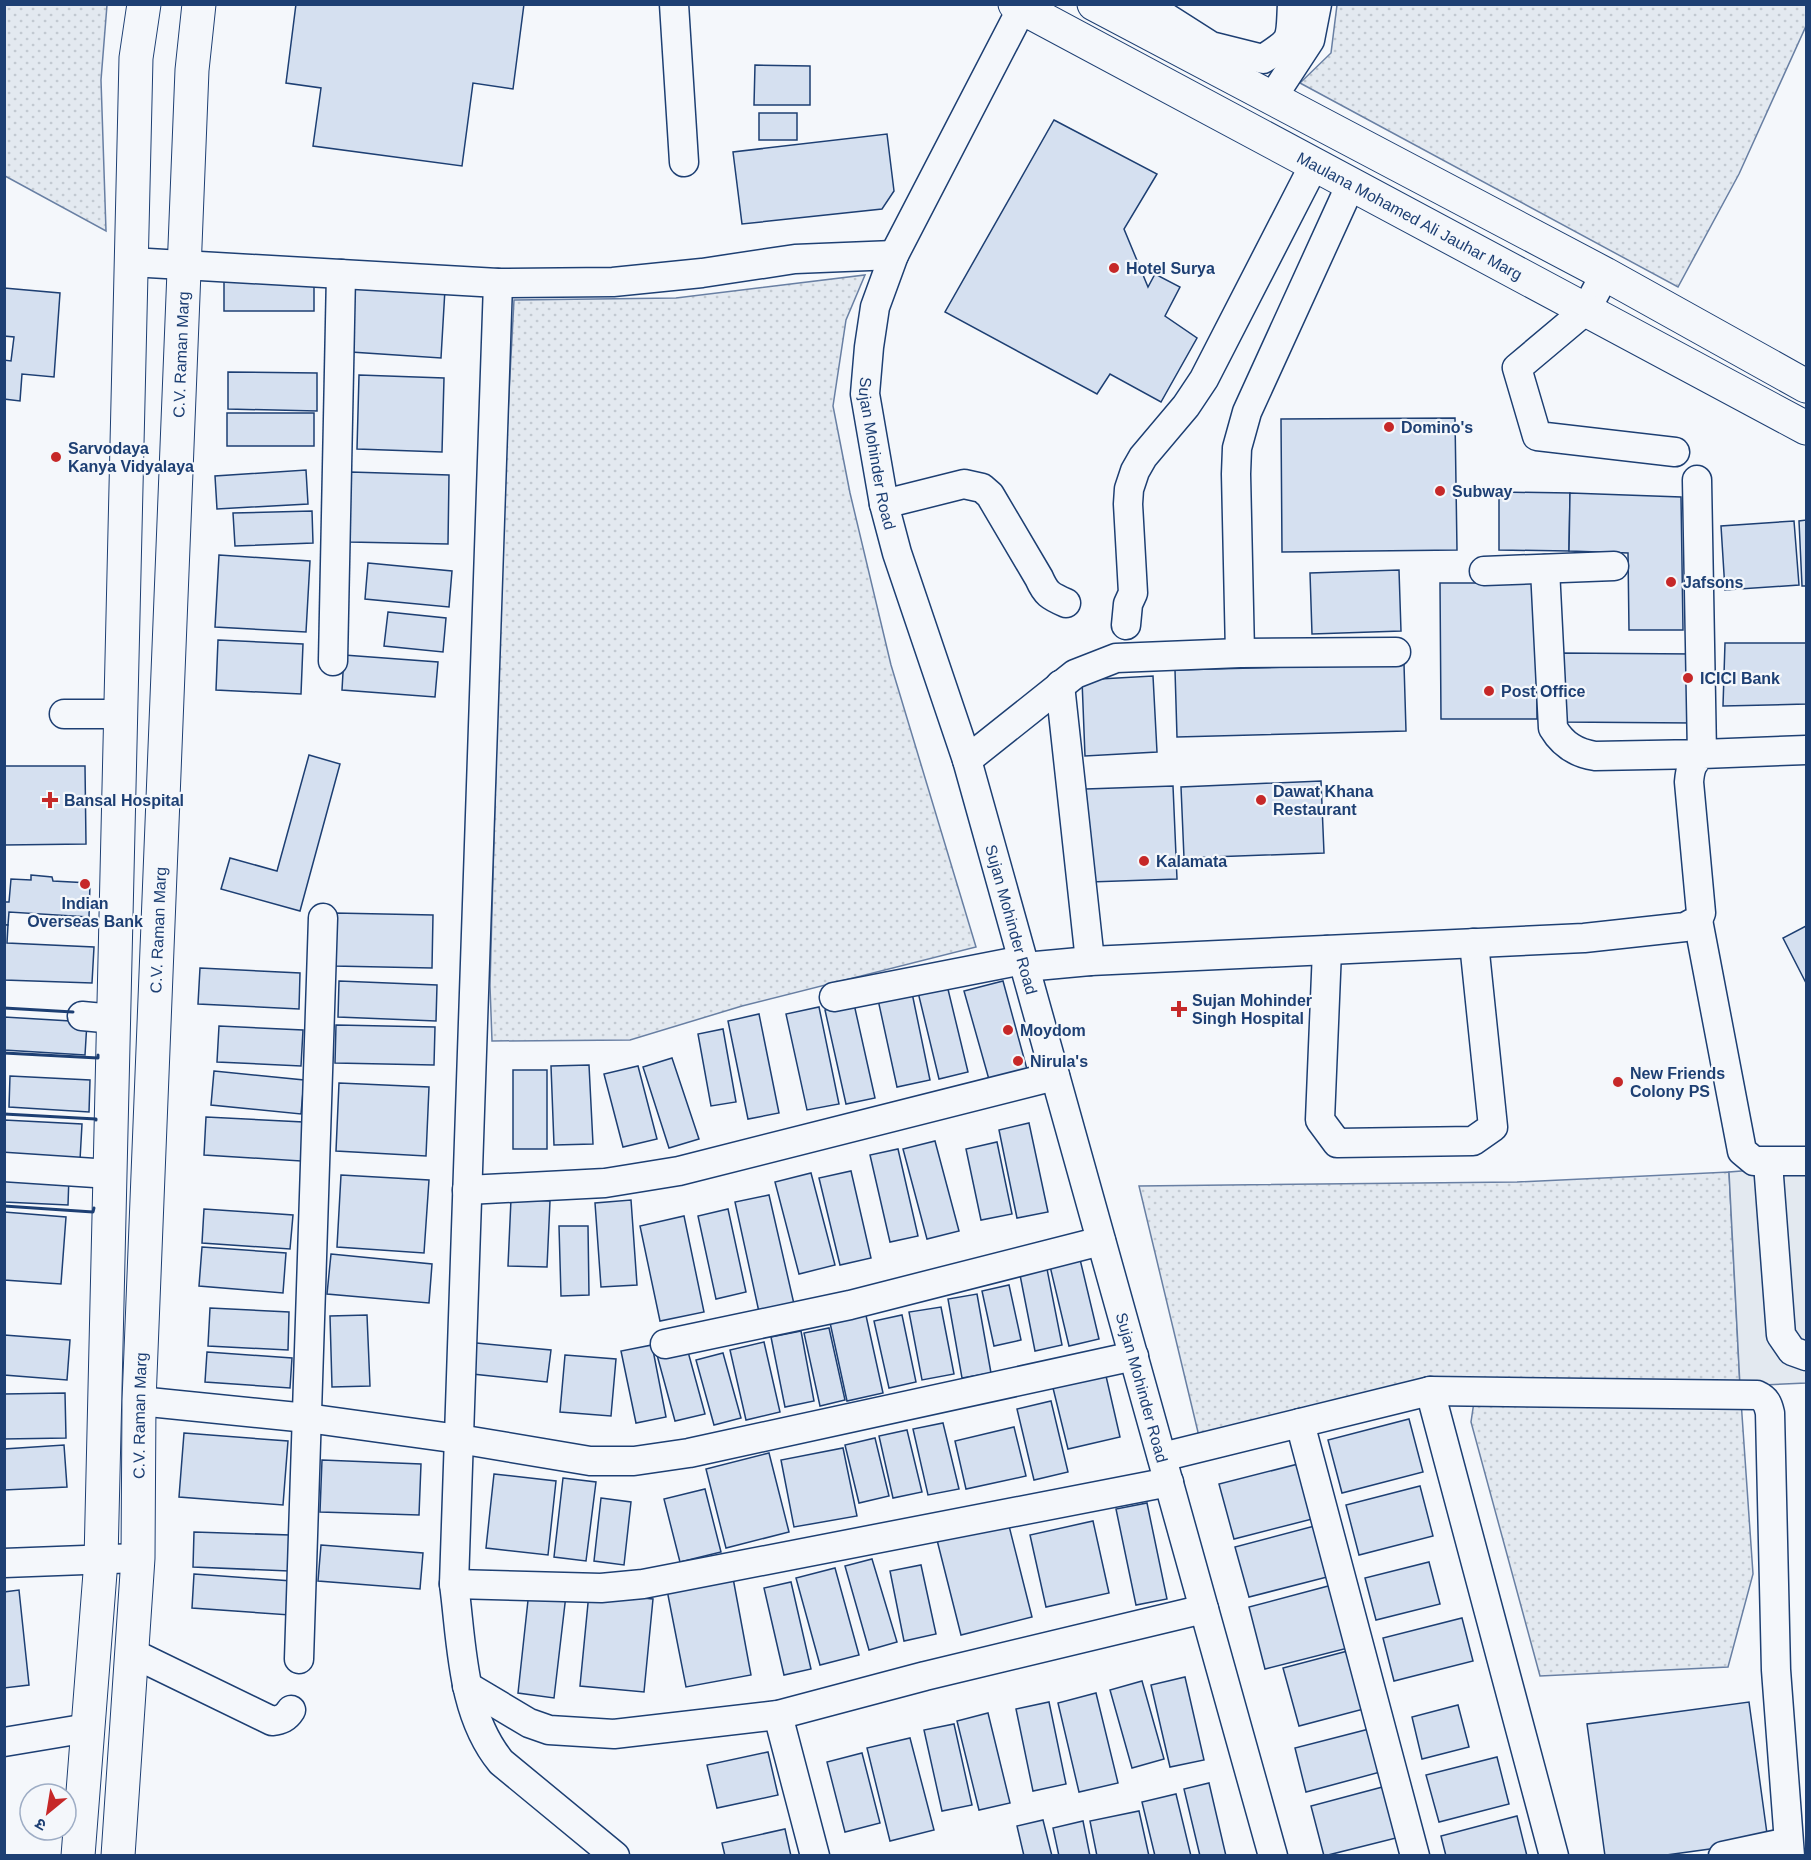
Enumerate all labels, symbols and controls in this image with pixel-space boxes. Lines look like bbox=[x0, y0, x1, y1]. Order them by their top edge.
street label: Maulana Mohamed Ali Jauhar Marg bbox=[1294, 148, 1525, 283]
place label: Hotel Surya bbox=[1126, 260, 1215, 277]
marker: Hotel Surya bbox=[1107, 261, 1121, 275]
street label: C.V. Raman Marg bbox=[170, 291, 192, 418]
street label: Sujan Mohinder Road bbox=[856, 376, 899, 531]
place label: Domino's bbox=[1401, 419, 1473, 436]
marker: Domino's bbox=[1382, 420, 1396, 434]
place label: Sarvodaya Kanya Vidyalaya bbox=[68, 440, 194, 475]
marker: Sarvodaya Kanya Vidyalaya bbox=[49, 450, 63, 464]
place label: Subway bbox=[1452, 483, 1513, 500]
marker: Subway bbox=[1433, 484, 1447, 498]
place label: Jafsons bbox=[1683, 574, 1744, 591]
marker: Jafsons bbox=[1664, 575, 1678, 589]
place label: ICICI Bank bbox=[1700, 670, 1780, 687]
marker: ICICI Bank bbox=[1681, 671, 1695, 685]
place label: Post Office bbox=[1501, 683, 1586, 700]
marker: Post Office bbox=[1482, 684, 1496, 698]
place label: Dawat Khana Restaurant bbox=[1273, 783, 1374, 818]
marker: Bansal Hospital bbox=[41, 791, 59, 809]
place label: Bansal Hospital bbox=[64, 792, 184, 809]
marker: Dawat Khana Restaurant bbox=[1254, 793, 1268, 807]
street label: Sujan Mohinder Road bbox=[982, 843, 1041, 996]
place label: Kalamata bbox=[1156, 853, 1227, 870]
marker: Kalamata bbox=[1137, 854, 1151, 868]
street label: C.V. Raman Marg bbox=[147, 866, 169, 994]
marker: Indian Overseas Bank bbox=[78, 877, 92, 891]
place label: Indian Overseas Bank bbox=[27, 895, 143, 930]
place label: Sujan Mohinder Singh Hospital bbox=[1192, 992, 1312, 1027]
marker: Sujan Mohinder Singh Hospital bbox=[1170, 1000, 1188, 1018]
place label: Moydom bbox=[1020, 1022, 1086, 1039]
marker: Moydom bbox=[1001, 1023, 1015, 1037]
place label: Nirula's bbox=[1030, 1053, 1088, 1070]
marker: Nirula's bbox=[1011, 1054, 1025, 1068]
place label: New Friends Colony PS bbox=[1630, 1065, 1725, 1100]
marker: New Friends Colony PS bbox=[1611, 1075, 1625, 1089]
street label: Sujan Mohinder Road bbox=[1113, 1311, 1171, 1464]
street label: C.V. Raman Marg bbox=[130, 1352, 149, 1479]
north arrow bbox=[18, 1782, 78, 1842]
text: उ bbox=[32, 1815, 49, 1834]

